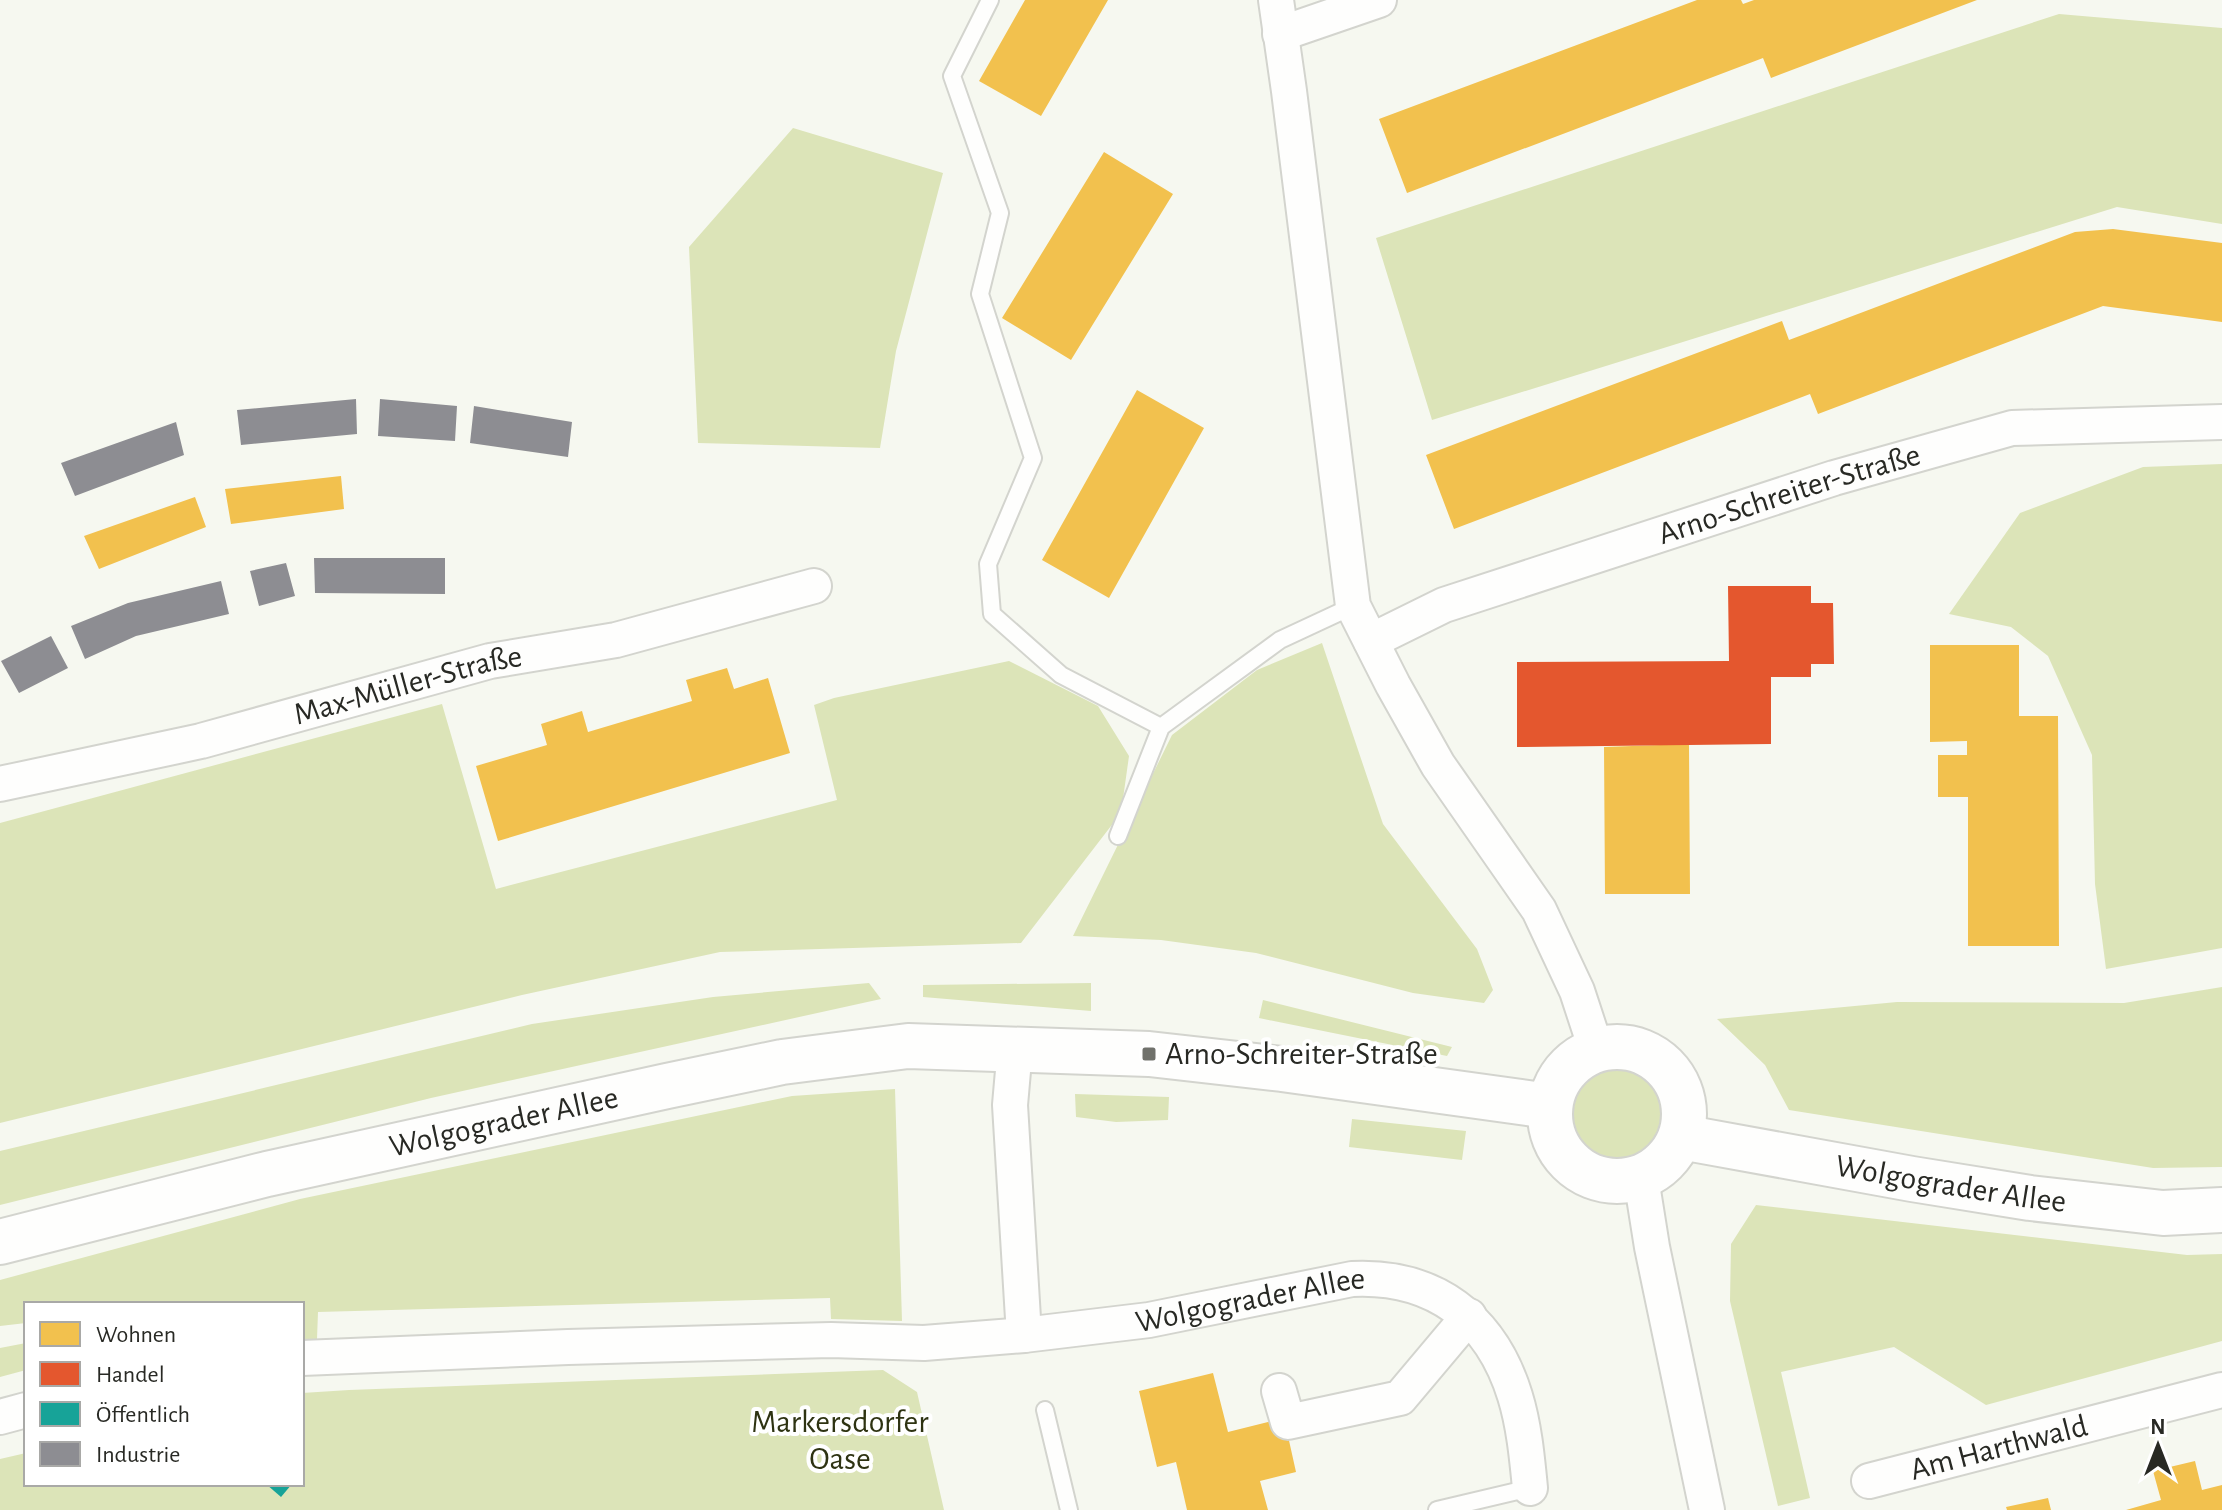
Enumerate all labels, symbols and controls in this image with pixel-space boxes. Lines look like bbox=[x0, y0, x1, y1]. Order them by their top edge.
street label: Arno-Schreiter-Straße bbox=[1654, 439, 1924, 550]
street label: Max-Müller-Straße bbox=[290, 640, 524, 731]
place label: Arno-Schreiter-Straße bbox=[1165, 1038, 1438, 1070]
marker: Arno-Schreiter-Straße bbox=[1140, 1045, 1158, 1063]
street label: Wolgograder Allee bbox=[386, 1081, 621, 1163]
street label: Wolgograder Allee bbox=[1833, 1149, 2068, 1218]
street label: Wolgograder Allee bbox=[1133, 1263, 1365, 1338]
legend bbox=[24, 1302, 304, 1486]
text: Wohnen bbox=[96, 1323, 176, 1347]
text: Handel bbox=[96, 1363, 165, 1387]
text: Öffentlich bbox=[96, 1402, 190, 1427]
park label: Markersdorfer Oase bbox=[751, 1406, 929, 1475]
north arrow bbox=[2118, 1406, 2198, 1486]
street label: Am Harthwald bbox=[1907, 1409, 2091, 1486]
text: N bbox=[2150, 1416, 2166, 1438]
text: Industrie bbox=[96, 1443, 180, 1467]

